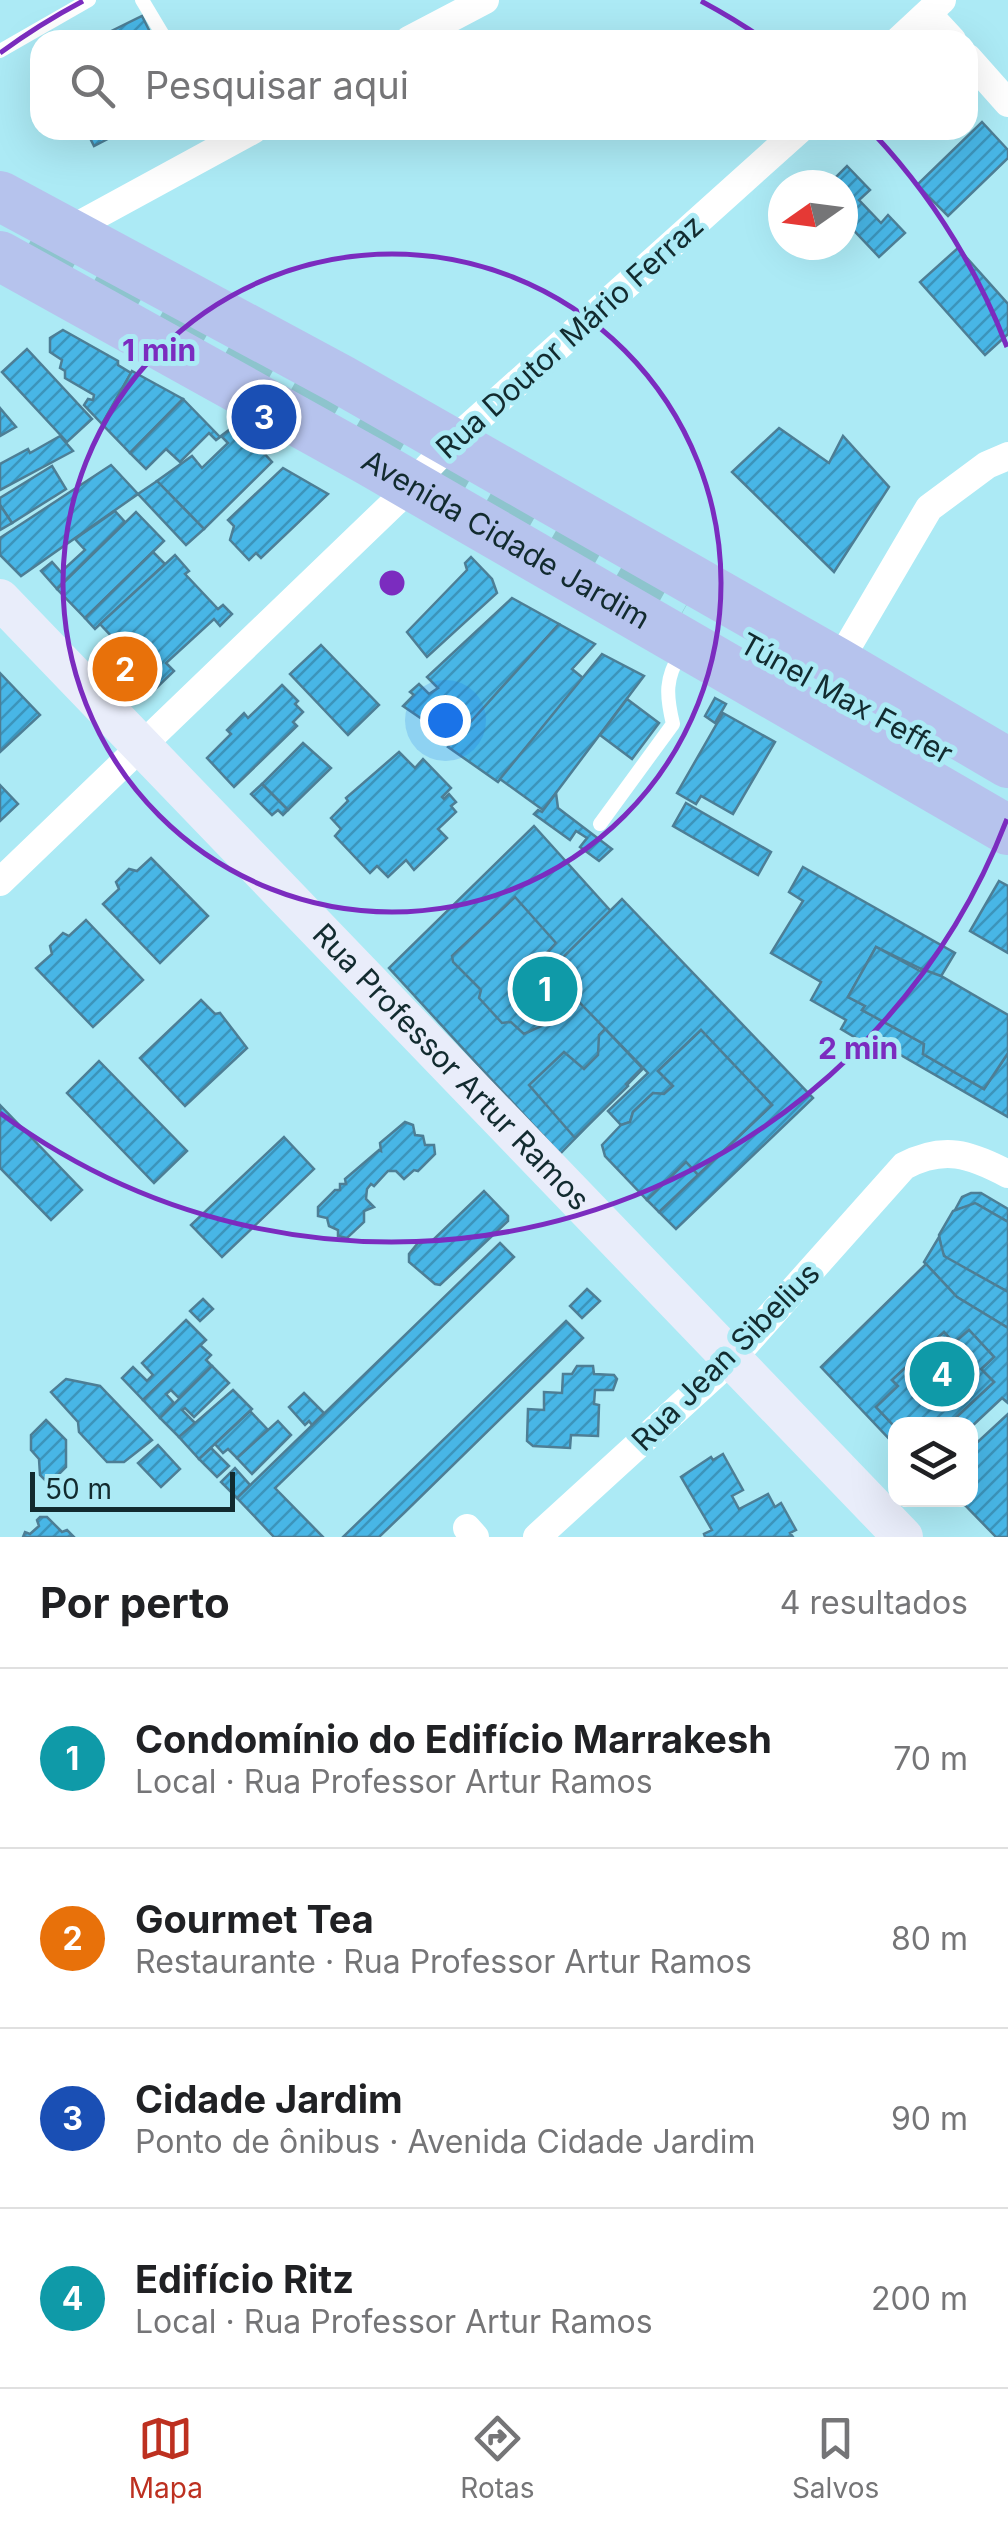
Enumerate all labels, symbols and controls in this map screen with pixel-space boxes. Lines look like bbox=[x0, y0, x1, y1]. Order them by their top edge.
search box bbox=[30, 30, 978, 140]
icon: search bbox=[65, 58, 120, 113]
text: Pesquisar aqui bbox=[145, 62, 409, 108]
north arrow bbox=[768, 170, 858, 260]
street label: Rua Doutor Mário Ferraz bbox=[428, 207, 710, 466]
text: 1 min bbox=[122, 332, 196, 368]
pin: 3 bbox=[232, 380, 296, 454]
street label: Avenida Cidade Jardim bbox=[356, 442, 657, 636]
centre of rings bbox=[374, 565, 410, 601]
street label: Túnel Max Feffer bbox=[734, 625, 959, 771]
pin: 2 bbox=[92, 632, 158, 706]
your location bbox=[420, 695, 471, 746]
street label: Rua Professor Artur Ramos bbox=[306, 916, 597, 1217]
pin: 1 bbox=[512, 952, 578, 1026]
text: 2 min bbox=[818, 1030, 898, 1066]
street label: Rua Jean Sibelius bbox=[624, 1255, 827, 1458]
pin: 4 bbox=[910, 1336, 974, 1412]
map controls bbox=[888, 1417, 978, 1507]
button: layers bbox=[888, 1417, 978, 1507]
scale bar bbox=[30, 1467, 235, 1512]
text: 50 m bbox=[45, 1472, 112, 1506]
text: Por perto bbox=[40, 1577, 230, 1628]
text: 4 resultados bbox=[780, 1583, 968, 1622]
text: Condomínio do Edifício Marrakesh bbox=[135, 1716, 772, 1762]
text: 1 bbox=[66, 1739, 79, 1778]
text: 70 m bbox=[893, 1739, 968, 1778]
text: Local · Rua Professor Artur Ramos bbox=[135, 1762, 653, 1801]
text: Gourmet Tea bbox=[135, 1896, 374, 1942]
text: 2 bbox=[62, 1919, 83, 1958]
text: 80 m bbox=[891, 1919, 968, 1958]
text: Restaurante · Rua Professor Artur Ramos bbox=[135, 1942, 752, 1981]
text: Cidade Jardim bbox=[135, 2076, 403, 2122]
text: 3 bbox=[62, 2099, 83, 2138]
text: 90 m bbox=[891, 2099, 968, 2138]
text: Ponto de ônibus · Avenida Cidade Jardim bbox=[135, 2122, 756, 2161]
text: Edifício Ritz bbox=[135, 2256, 354, 2302]
text: 4 bbox=[62, 2279, 83, 2318]
text: 200 m bbox=[871, 2279, 968, 2318]
text: Local · Rua Professor Artur Ramos bbox=[135, 2302, 653, 2341]
tab: Mapa bbox=[129, 2411, 203, 2505]
tab: Rotas bbox=[460, 2411, 534, 2505]
tab: Salvos bbox=[792, 2411, 879, 2505]

